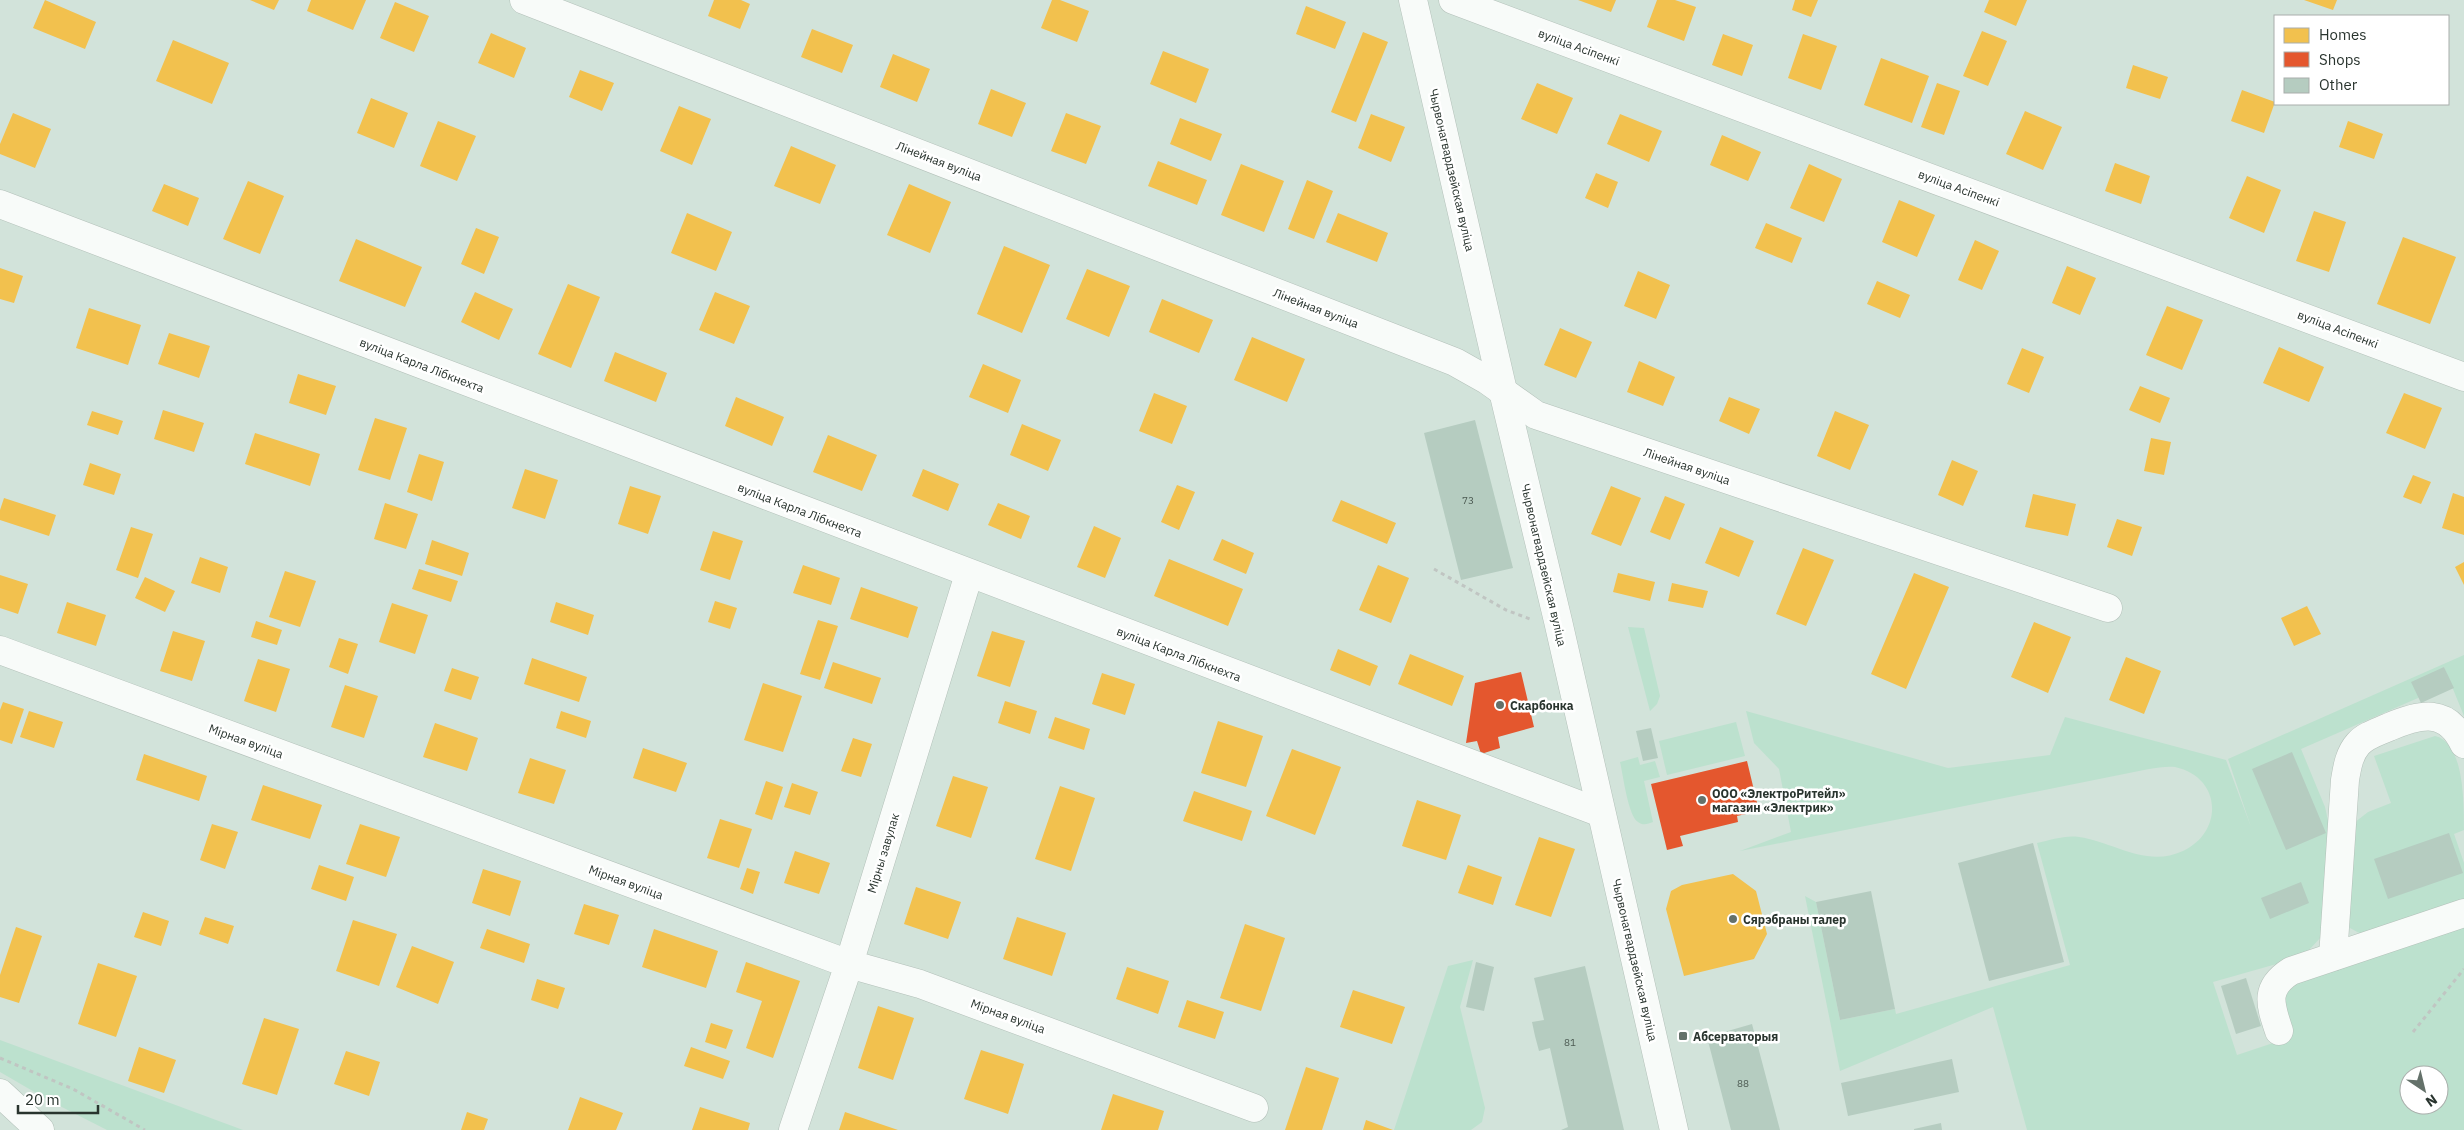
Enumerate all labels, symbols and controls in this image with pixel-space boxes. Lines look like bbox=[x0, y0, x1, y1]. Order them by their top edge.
legend bbox=[2274, 15, 2449, 105]
street label: вуліца Асіпенкі bbox=[1536, 25, 1622, 69]
text: Homes bbox=[2319, 25, 2367, 44]
text: Shops bbox=[2319, 50, 2361, 69]
text: Other bbox=[2319, 75, 2358, 94]
street label: Чырвонагвардзейская вуліца bbox=[1426, 87, 1478, 253]
street label: Лінейная вуліца bbox=[894, 138, 984, 184]
street label: вуліца Асіпенкі bbox=[1916, 166, 2002, 210]
street label: Лінейная вуліца bbox=[1271, 285, 1361, 331]
street label: вуліца Асіпенкі bbox=[2295, 307, 2381, 351]
street label: вуліца Карла Лібкнехта bbox=[358, 334, 487, 396]
street label: Лінейная вуліца bbox=[1642, 444, 1733, 488]
street label: вуліца Карла Лібкнехта bbox=[736, 479, 865, 541]
street label: Чырвонагвардзейская вуліца bbox=[1518, 482, 1570, 648]
house number: 73 bbox=[1462, 494, 1474, 507]
street label: вуліца Карла Лібкнехта bbox=[1115, 623, 1244, 685]
place label: Скарбонка bbox=[1510, 698, 1574, 713]
marker: Скарбонка bbox=[1494, 699, 1506, 711]
street label: Мірная вуліца bbox=[207, 721, 286, 762]
place label: ООО «ЭлектроРитейл» магазин «Электрик» bbox=[1712, 786, 1846, 815]
marker: ООО «ЭлектроРитейл» магазин «Электрик» bbox=[1696, 794, 1708, 806]
street label: Мірны завулак bbox=[864, 811, 902, 895]
street label: Мірная вуліца bbox=[587, 862, 666, 903]
street label: Чырвонагвардзейская вуліца bbox=[1609, 877, 1661, 1043]
place label: Сярэбраны талер bbox=[1743, 912, 1846, 927]
marker: Сярэбраны талер bbox=[1727, 913, 1739, 925]
street label: Мірная вуліца bbox=[969, 996, 1048, 1037]
place label: Абсерваторыя bbox=[1693, 1029, 1778, 1044]
marker: Абсерваторыя bbox=[1677, 1030, 1689, 1042]
house number: 81 bbox=[1564, 1036, 1576, 1049]
north arrow bbox=[2399, 1065, 2449, 1115]
house number: 88 bbox=[1737, 1077, 1749, 1090]
scale bar bbox=[18, 1082, 98, 1114]
text: 20 m bbox=[25, 1090, 60, 1109]
text: N bbox=[2422, 1090, 2441, 1111]

